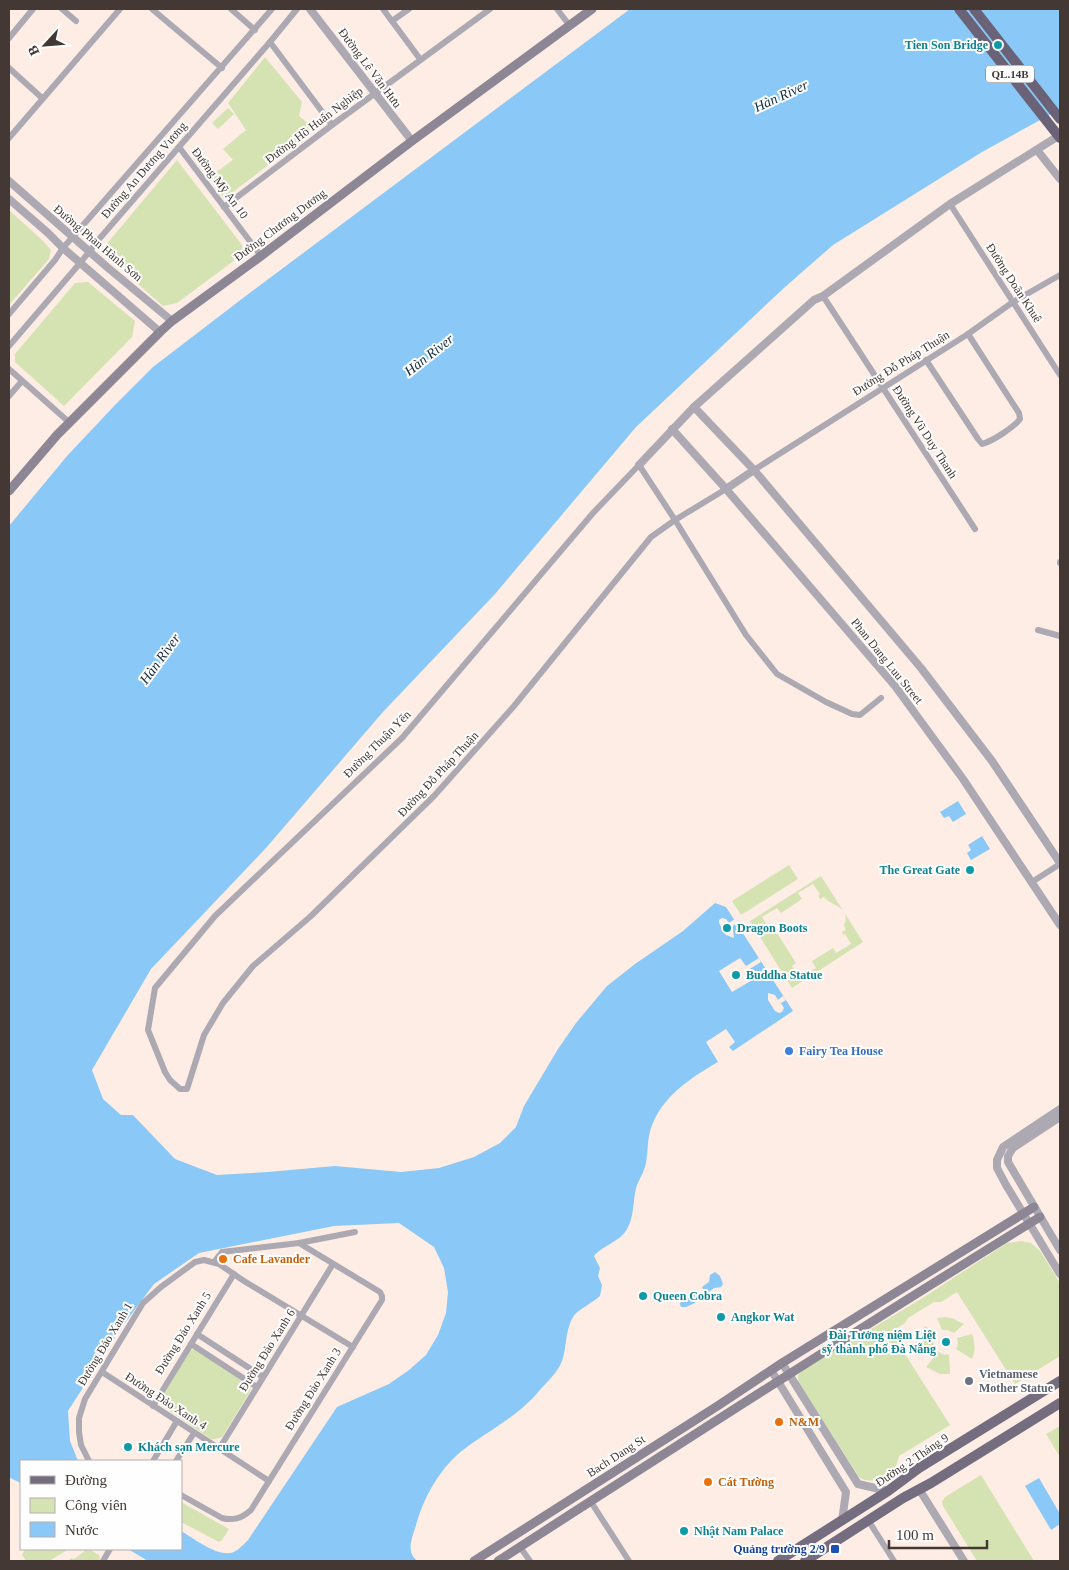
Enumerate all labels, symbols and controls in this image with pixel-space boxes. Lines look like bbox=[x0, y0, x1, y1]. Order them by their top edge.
north arrow bbox=[20, 20, 70, 70]
street label: Đường Lê Văn Hưu bbox=[335, 25, 405, 111]
place label: Tien Son Bridge bbox=[905, 38, 989, 52]
marker: Tien Son Bridge bbox=[992, 39, 1004, 51]
text: B bbox=[25, 43, 43, 58]
road number: QL.14B bbox=[986, 66, 1034, 82]
water label: Hàn River bbox=[751, 77, 811, 115]
street label: Đường Hồ Huấn Nghiệp bbox=[262, 84, 366, 166]
street label: Đường An Dương Vương bbox=[98, 119, 190, 221]
street label: Đường Mỹ An 10 bbox=[189, 145, 251, 221]
street label: Đường Chương Dương bbox=[231, 186, 329, 264]
street label: Đường Phan Hành Sơn bbox=[51, 202, 145, 284]
street label: Đường Doãn Khuê bbox=[983, 241, 1045, 325]
street label: Đường Đỗ Pháp Thuận bbox=[850, 327, 952, 399]
water label: Hàn River bbox=[401, 331, 457, 379]
street label: Đường Vũ Duy Thanh bbox=[890, 383, 960, 481]
street label: Phan Dang Luu Street bbox=[848, 615, 926, 707]
water label: Hàn River bbox=[136, 631, 183, 688]
street label: Đường Thuận Yến bbox=[340, 707, 414, 781]
street label: Đường Đỗ Pháp Thuận bbox=[395, 728, 481, 820]
place label: The Great Gate bbox=[880, 863, 961, 877]
marker: The Great Gate bbox=[964, 864, 976, 876]
place label: Dragon Boots bbox=[737, 921, 808, 935]
marker: Dragon Boots bbox=[721, 922, 733, 934]
place label: Buddha Statue bbox=[746, 968, 823, 982]
marker: Buddha Statue bbox=[730, 969, 742, 981]
place label: Fairy Tea House bbox=[799, 1044, 884, 1058]
marker: Fairy Tea House bbox=[783, 1045, 795, 1057]
place label: Cafe Lavander bbox=[233, 1252, 311, 1266]
marker: Cafe Lavander bbox=[217, 1253, 229, 1265]
street label: Đường Đảo Xanh 5 bbox=[152, 1289, 214, 1377]
place label: Queen Cobra bbox=[653, 1289, 722, 1303]
marker: Queen Cobra bbox=[637, 1290, 649, 1302]
street label: Đường Đảo Xanh 1 bbox=[75, 1300, 135, 1388]
street label: Đường Đảo Xanh 6 bbox=[236, 1306, 298, 1394]
place label: Angkor Wat bbox=[731, 1310, 794, 1324]
marker: Angkor Wat bbox=[715, 1311, 727, 1323]
place label: Đài Tưởng niệm Liệt sỹ thành phố Đà Nẵng bbox=[822, 1328, 936, 1356]
marker: Đài Tưởng niệm Liệt sỹ thành phố Đà Nẵng bbox=[940, 1336, 952, 1348]
street label: Đường Đảo Xanh 3 bbox=[282, 1345, 344, 1433]
place label: Vietnamese Mother Statue bbox=[979, 1367, 1054, 1395]
street label: Đường Đảo Xanh 4 bbox=[123, 1369, 209, 1433]
marker: Vietnamese Mother Statue bbox=[963, 1375, 975, 1387]
place label: N&M bbox=[789, 1415, 819, 1429]
marker: N&M bbox=[773, 1416, 785, 1428]
street label: Đường 2 Tháng 9 bbox=[873, 1430, 951, 1490]
street label: Bach Dang St bbox=[584, 1432, 648, 1480]
place label: Khách sạn Mercure bbox=[138, 1440, 240, 1454]
marker: Khách sạn Mercure bbox=[122, 1441, 134, 1453]
legend bbox=[20, 1460, 182, 1550]
text: Đường bbox=[65, 1472, 107, 1488]
place label: Cát Tường bbox=[718, 1475, 774, 1489]
marker: Cát Tường bbox=[702, 1476, 714, 1488]
text: Công viên bbox=[65, 1497, 128, 1513]
scale bar bbox=[889, 1518, 986, 1550]
text: Nước bbox=[65, 1522, 99, 1538]
place label: Nhật Nam Palace bbox=[694, 1524, 784, 1538]
marker: Nhật Nam Palace bbox=[678, 1525, 690, 1537]
text: 100 m bbox=[896, 1527, 934, 1543]
place label: Quảng trường 2/9 bbox=[733, 1542, 825, 1556]
marker: Quảng trường 2/9 bbox=[829, 1543, 841, 1555]

